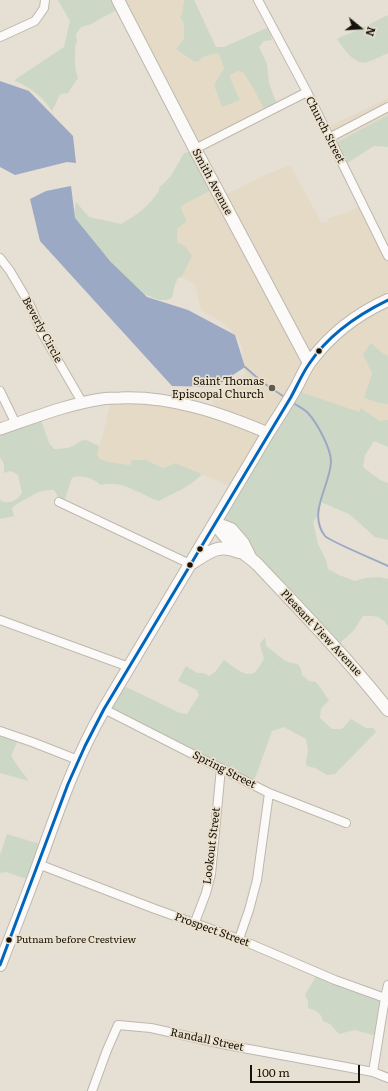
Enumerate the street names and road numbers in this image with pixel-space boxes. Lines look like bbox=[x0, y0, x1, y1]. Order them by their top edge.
street label: Church Street bbox=[303, 94, 347, 166]
street label: Smith Avenue bbox=[189, 147, 235, 217]
street label: Beverly Circle bbox=[19, 295, 65, 365]
street label: Pleasant View Avenue bbox=[277, 587, 365, 679]
street label: Spring Street bbox=[190, 748, 258, 792]
street label: Lookout Street bbox=[201, 807, 223, 885]
street label: Prospect Street bbox=[173, 910, 251, 950]
street label: Randall Street bbox=[169, 1026, 245, 1054]

